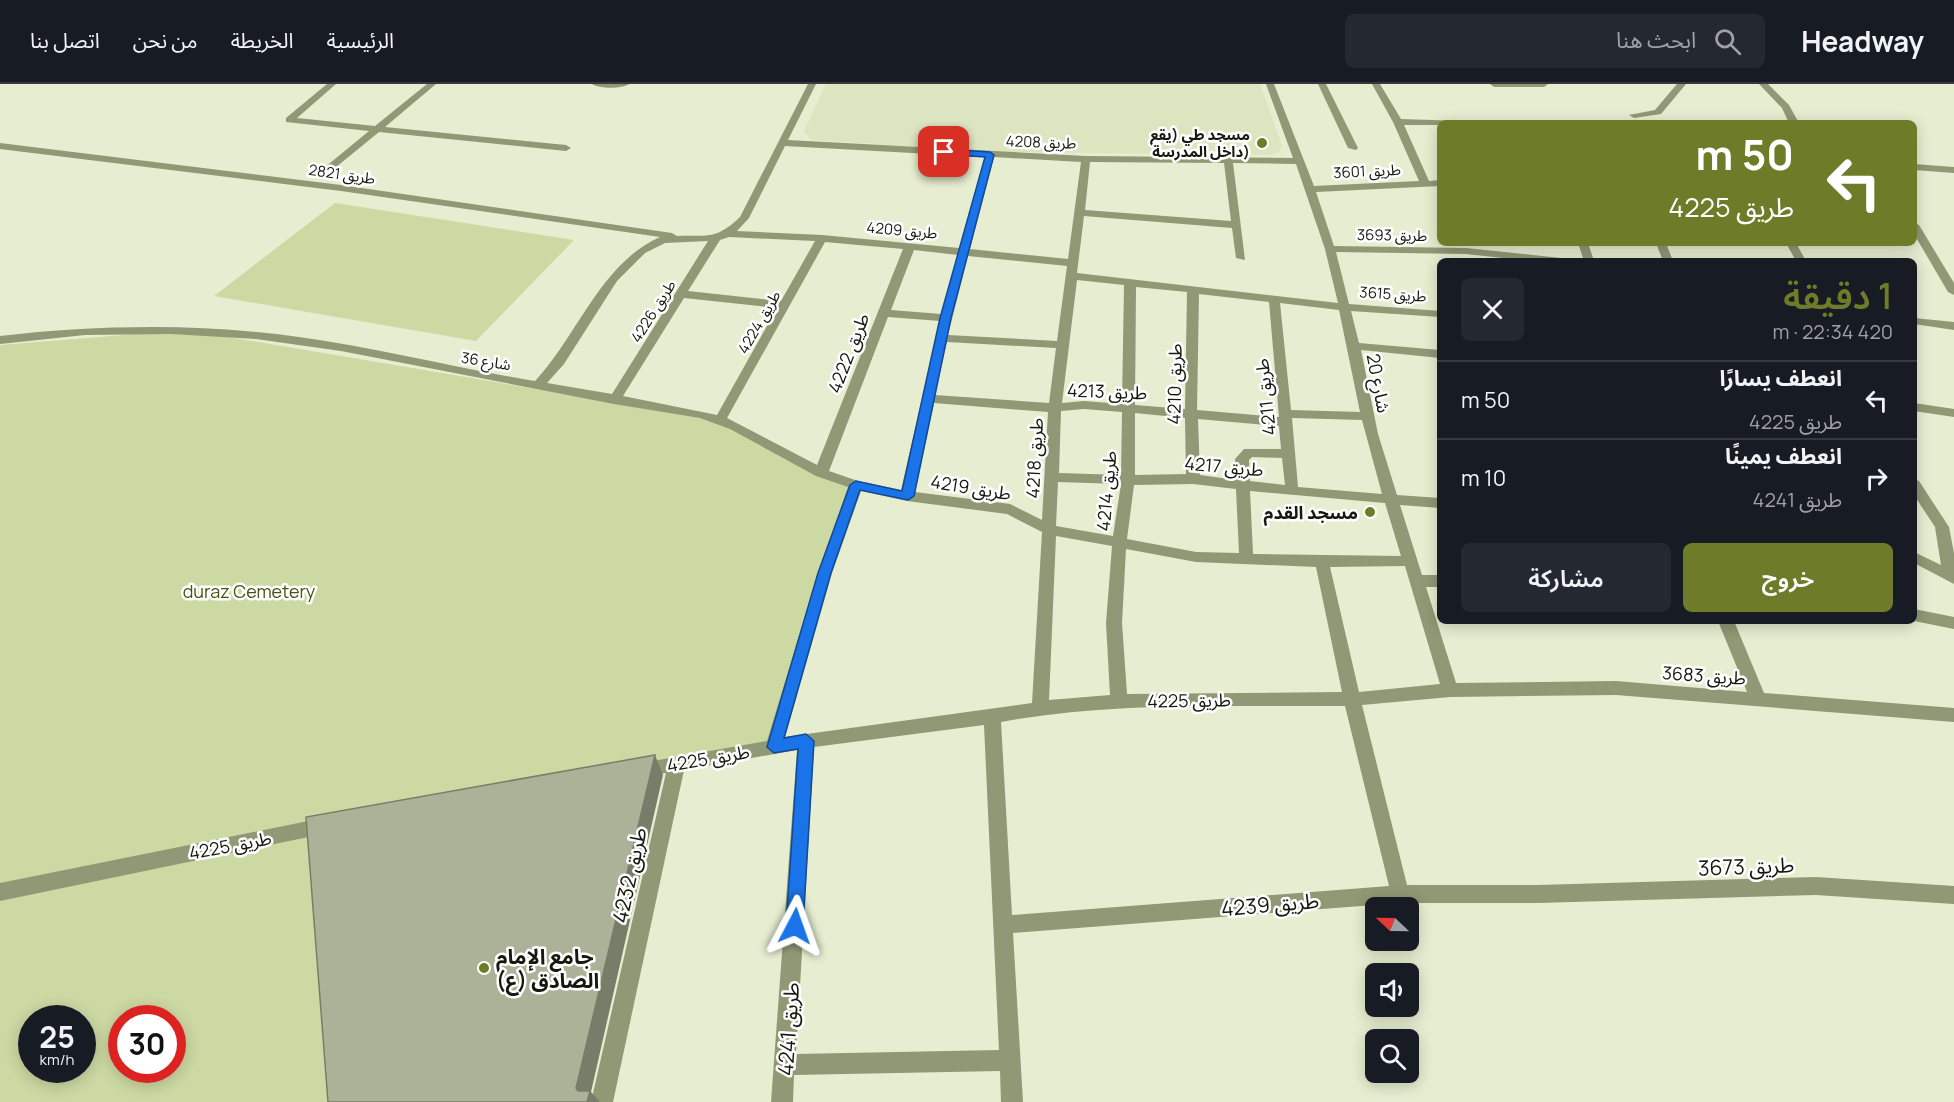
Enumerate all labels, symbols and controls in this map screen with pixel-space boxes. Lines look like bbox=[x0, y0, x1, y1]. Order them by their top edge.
search box bbox=[1345, 14, 1765, 68]
text: Headway bbox=[1801, 22, 1924, 60]
text: ابحث هنا bbox=[1616, 25, 1696, 55]
icon: search bbox=[1711, 25, 1744, 58]
text: اتصل بنا bbox=[30, 26, 100, 54]
text: من نحن bbox=[133, 26, 198, 54]
text: الخريطة bbox=[231, 26, 294, 54]
text: الرئيسية bbox=[327, 26, 394, 54]
place label: مسجد طي (يقع داخل المدرسة) bbox=[1150, 124, 1250, 162]
text: 50 m bbox=[1696, 125, 1794, 183]
pin bbox=[918, 126, 969, 177]
street label: طريق 4208 bbox=[1005, 130, 1077, 154]
icon: arrive bbox=[927, 135, 960, 168]
marker: مسجد طي (يقع داخل المدرسة) bbox=[1255, 136, 1269, 150]
icon: left bbox=[1815, 144, 1893, 222]
street label: طريق 2821 bbox=[307, 159, 377, 189]
street label: طريق 3601 bbox=[1333, 159, 1401, 183]
text: طريق 4225 bbox=[1668, 188, 1794, 225]
street label: طريق 4209 bbox=[866, 216, 938, 244]
street label: طريق 3693 bbox=[1357, 224, 1427, 246]
text: 1 دقيقة bbox=[1783, 271, 1893, 320]
street label: طريق 4226 bbox=[625, 276, 681, 346]
button: close bbox=[1461, 278, 1524, 341]
street label: طريق 3615 bbox=[1359, 281, 1427, 307]
street label: طريق 4224 bbox=[732, 287, 786, 357]
street label: طريق 4222 bbox=[822, 310, 874, 396]
text: 420 m · 22:34 bbox=[1772, 318, 1893, 345]
street label: طريق 4210 bbox=[1161, 343, 1187, 425]
street label: شارع 36 bbox=[459, 347, 512, 377]
street label: شارع 20 bbox=[1359, 351, 1396, 415]
street label: طريق 4211 bbox=[1249, 357, 1281, 437]
text: انعطف يسارًا bbox=[1719, 363, 1842, 393]
street label: طريق 4213 bbox=[1067, 378, 1147, 404]
icon: left bbox=[1860, 384, 1893, 417]
text: 50 m bbox=[1461, 385, 1510, 415]
text: طريق 4225 bbox=[1749, 408, 1842, 435]
street label: طريق 4218 bbox=[1020, 417, 1048, 499]
text: انعطف يمينًا bbox=[1725, 441, 1842, 471]
street label: طريق 4214 bbox=[1091, 450, 1121, 532]
street label: طريق 4217 bbox=[1183, 451, 1265, 481]
icon: right bbox=[1860, 462, 1893, 495]
text: 10 m bbox=[1461, 463, 1506, 493]
street label: طريق 4219 bbox=[929, 469, 1013, 505]
text: طريق 4241 bbox=[1753, 486, 1842, 513]
place label: مسجد القدم bbox=[1264, 500, 1358, 526]
marker: مسجد القدم bbox=[1363, 505, 1377, 519]
button: مشاركة bbox=[1461, 543, 1671, 612]
button: خروج bbox=[1683, 543, 1893, 612]
park label: duraz Cemetery bbox=[183, 579, 316, 603]
street label: طريق 3683 bbox=[1661, 660, 1747, 690]
street label: طريق 4225 bbox=[1147, 687, 1231, 713]
street label: طريق 4225 bbox=[665, 739, 751, 777]
street label: طريق 4225 bbox=[187, 825, 273, 865]
street label: طريق 4232 bbox=[605, 825, 653, 925]
street label: طريق 3673 bbox=[1697, 850, 1795, 882]
street label: طريق 4239 bbox=[1220, 886, 1320, 922]
position arrow bbox=[763, 894, 827, 958]
north arrow bbox=[1365, 897, 1419, 951]
map controls bbox=[1365, 897, 1419, 1083]
place label: جامع الإمام الصادق (ع) bbox=[496, 942, 599, 996]
marker: جامع الإمام الصادق (ع) bbox=[477, 961, 491, 975]
button: sound bbox=[1365, 963, 1419, 1017]
street label: طريق 4241 bbox=[771, 981, 805, 1077]
speed limit sign: 30 bbox=[108, 1005, 186, 1083]
text: 25 bbox=[39, 1016, 75, 1057]
button: search bbox=[1365, 1029, 1419, 1083]
text: km/h bbox=[40, 1049, 74, 1070]

